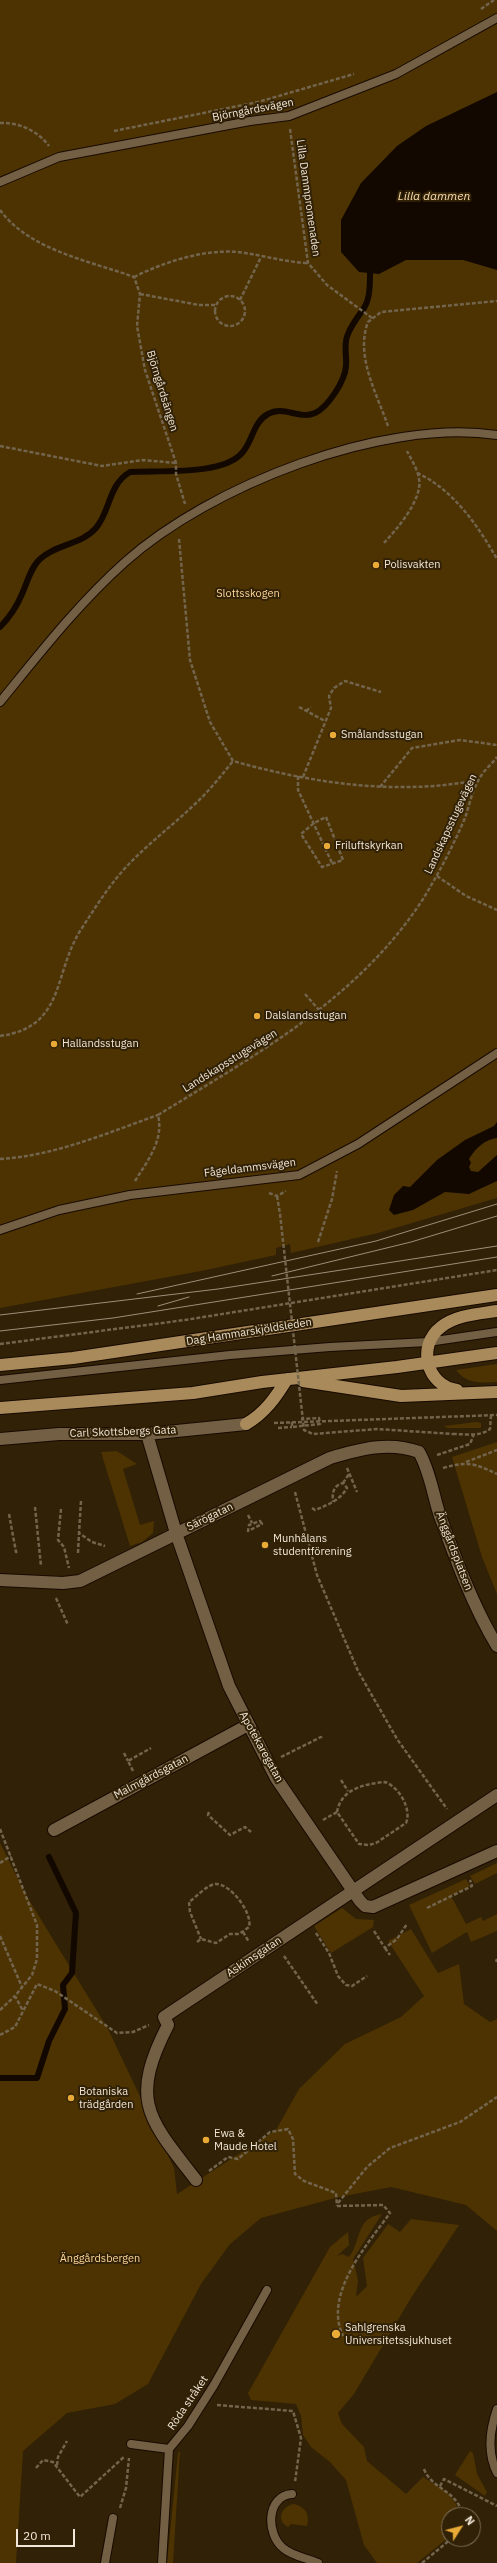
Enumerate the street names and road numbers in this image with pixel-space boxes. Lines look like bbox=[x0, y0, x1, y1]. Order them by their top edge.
street label: Björngårdsvägen bbox=[211, 96, 295, 124]
street label: Lilla Dammpromenaden bbox=[293, 139, 323, 257]
street label: Björngårdsängen bbox=[143, 349, 181, 433]
street label: Landskapsstugevägen bbox=[422, 772, 480, 876]
street label: Landskapsstugevägen bbox=[180, 1027, 280, 1095]
street label: Fågeldammsvägen bbox=[203, 1156, 297, 1180]
street label: Dag Hammarskjöldsleden bbox=[185, 1316, 313, 1348]
street label: Carl Skottsbergs Gata bbox=[69, 1424, 177, 1440]
street label: Särögatan bbox=[185, 1500, 235, 1534]
street label: Änggårdsplatsen bbox=[433, 1510, 475, 1592]
street label: Apotekaregatan bbox=[236, 1709, 286, 1785]
street label: Malmgårdsgatan bbox=[112, 1752, 190, 1802]
street label: Askimsgatan bbox=[224, 1934, 284, 1980]
street label: Röda stråket bbox=[165, 2373, 211, 2433]

